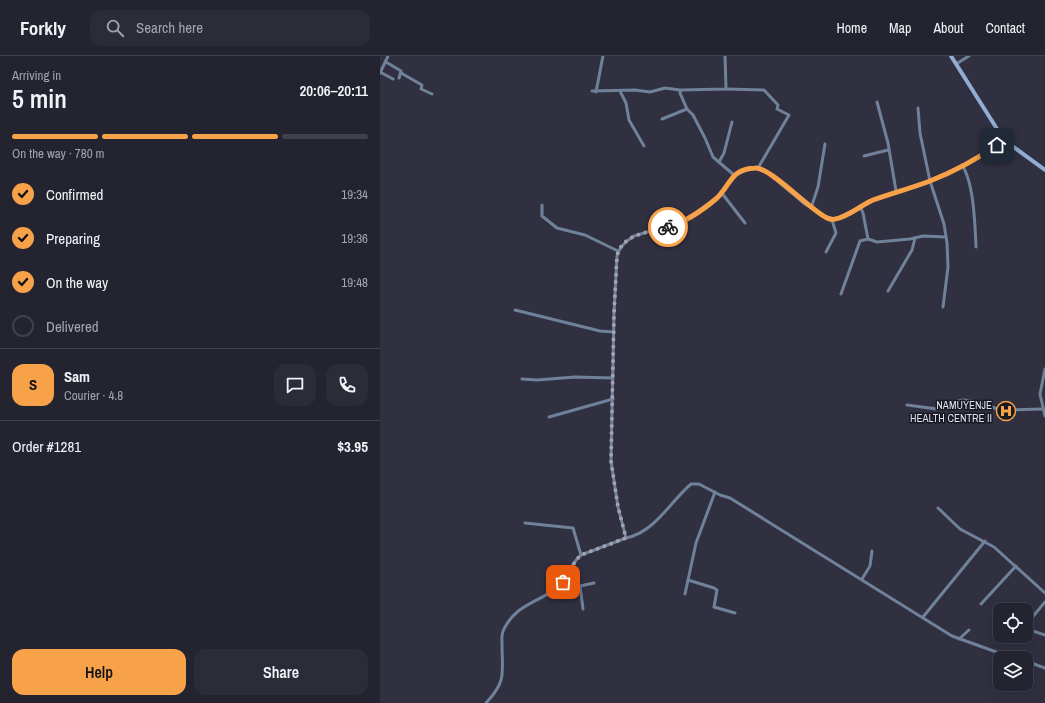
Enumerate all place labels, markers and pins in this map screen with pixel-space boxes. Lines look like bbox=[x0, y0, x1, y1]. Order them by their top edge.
pin bbox=[980, 128, 1014, 162]
place label: NAMUYENJE HEALTH CENTRE II bbox=[910, 398, 992, 425]
hospital icon: NAMUYENJE HEALTH CENTRE II bbox=[995, 400, 1017, 422]
pin bbox=[546, 565, 580, 599]

